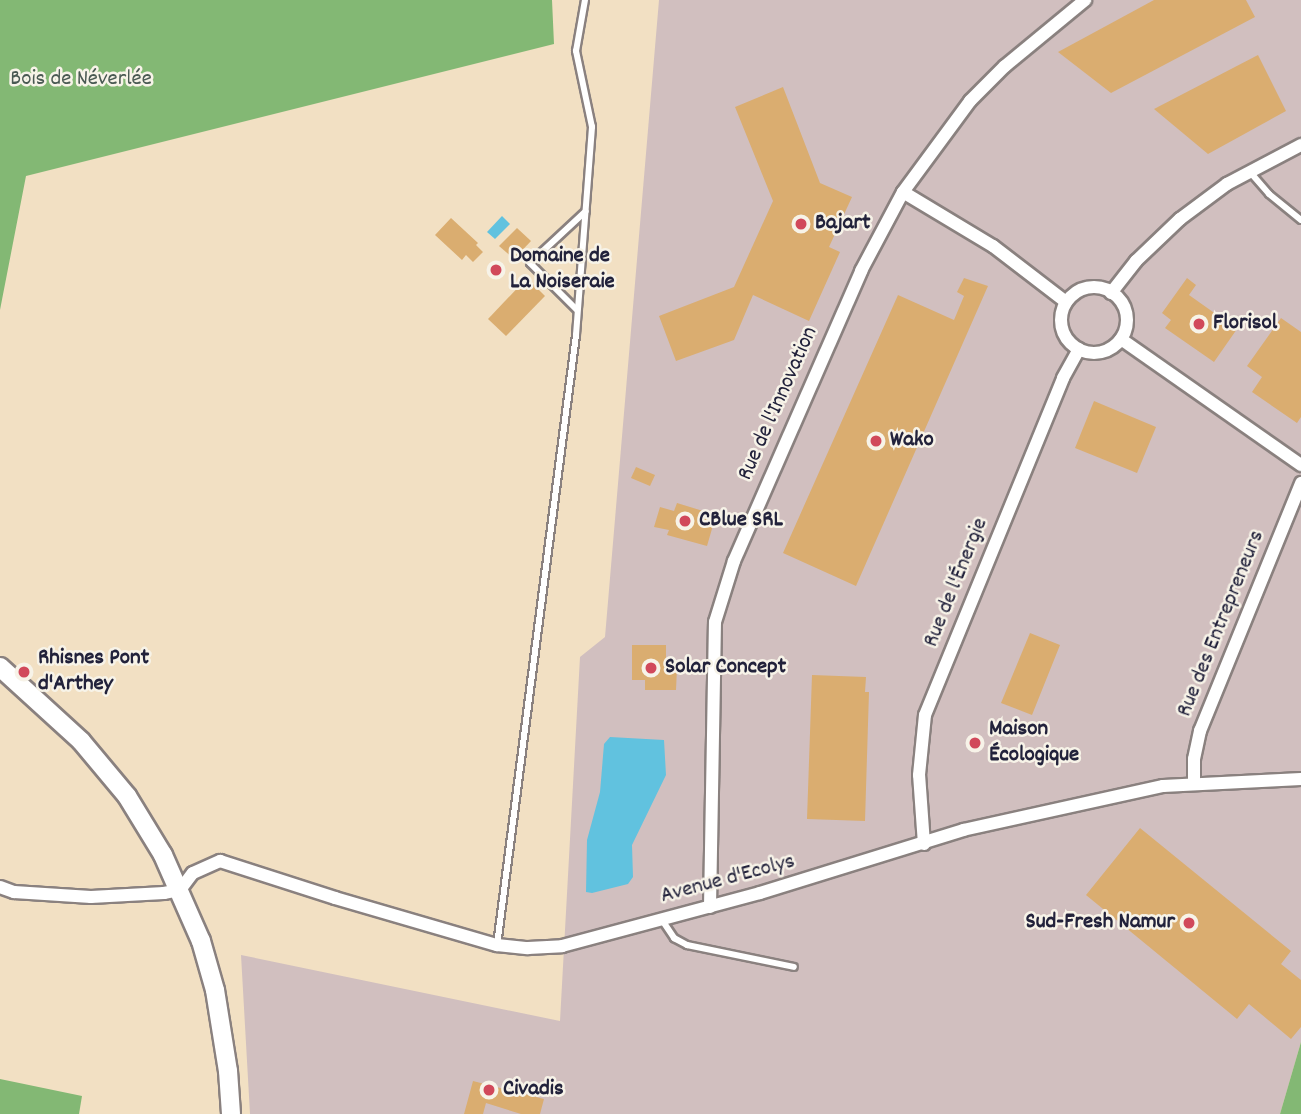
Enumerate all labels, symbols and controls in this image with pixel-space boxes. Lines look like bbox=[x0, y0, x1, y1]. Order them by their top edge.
park label: Bois de Néverlée bbox=[10, 66, 152, 94]
place label: Bajart bbox=[815, 210, 871, 238]
marker: Bajart bbox=[793, 216, 809, 232]
place label: Domaine de La Noiseraie bbox=[510, 243, 615, 297]
marker: Domaine de La Noiseraie bbox=[488, 262, 504, 278]
place label: Florisol bbox=[1213, 310, 1277, 338]
marker: Florisol bbox=[1191, 316, 1207, 332]
street label: Rue de l'Innovation bbox=[733, 323, 825, 485]
place label: Wako bbox=[890, 427, 934, 455]
marker: Wako bbox=[868, 433, 884, 449]
place label: CBlue SRL bbox=[699, 507, 783, 535]
marker: CBlue SRL bbox=[677, 513, 693, 529]
street label: Rue de l'Énergie bbox=[919, 514, 995, 652]
street label: Rue des Entrepreneurs bbox=[1172, 527, 1272, 721]
place label: Rhisnes Pont d'Arthey bbox=[38, 645, 149, 699]
place label: Solar Concept bbox=[665, 654, 786, 682]
marker: Solar Concept bbox=[643, 660, 659, 676]
marker: Rhisnes Pont d'Arthey bbox=[16, 664, 32, 680]
place label: Maison Écologique bbox=[989, 716, 1079, 770]
marker: Maison Écologique bbox=[967, 735, 983, 751]
street label: Avenue d'Ecolys bbox=[658, 849, 798, 911]
place label: Sud-Fresh Namur bbox=[1026, 909, 1175, 937]
marker: Sud-Fresh Namur bbox=[1181, 915, 1197, 931]
place label: Civadis bbox=[503, 1076, 564, 1104]
marker: Civadis bbox=[481, 1082, 497, 1098]

